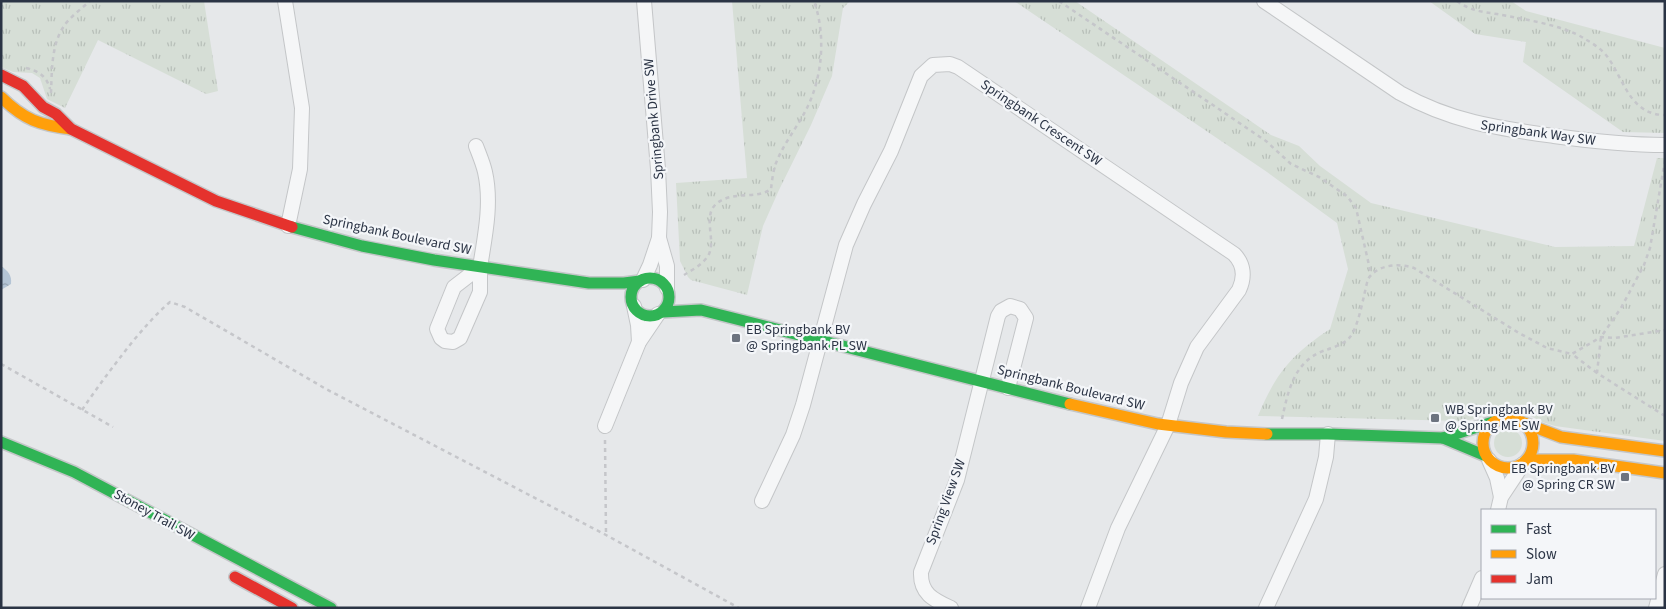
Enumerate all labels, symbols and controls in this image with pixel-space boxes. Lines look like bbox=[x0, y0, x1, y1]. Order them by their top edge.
street label: Springbank Drive SW bbox=[639, 57, 669, 181]
street label: Springbank Crescent SW bbox=[976, 75, 1106, 171]
street label: Springbank Way SW bbox=[1479, 115, 1597, 151]
street label: Springbank Boulevard SW bbox=[321, 209, 473, 261]
place label: EB Springbank BV @ Springbank PL SW bbox=[746, 320, 867, 356]
marker: EB Springbank BV @ Springbank PL SW bbox=[730, 332, 742, 344]
street label: Springbank Boulevard SW bbox=[995, 360, 1147, 416]
place label: WB Springbank BV @ Spring ME SW bbox=[1445, 400, 1553, 436]
marker: WB Springbank BV @ Spring ME SW bbox=[1429, 412, 1441, 424]
street label: Spring View SW bbox=[921, 456, 971, 548]
place label: EB Springbank BV @ Spring CR SW bbox=[1511, 459, 1616, 495]
marker: EB Springbank BV @ Spring CR SW bbox=[1619, 471, 1631, 483]
street label: Stoney Trail SW bbox=[110, 484, 198, 546]
legend bbox=[1481, 509, 1656, 599]
text: Fast bbox=[1526, 519, 1552, 540]
text: Slow bbox=[1526, 544, 1557, 565]
text: Jam bbox=[1526, 569, 1553, 590]

